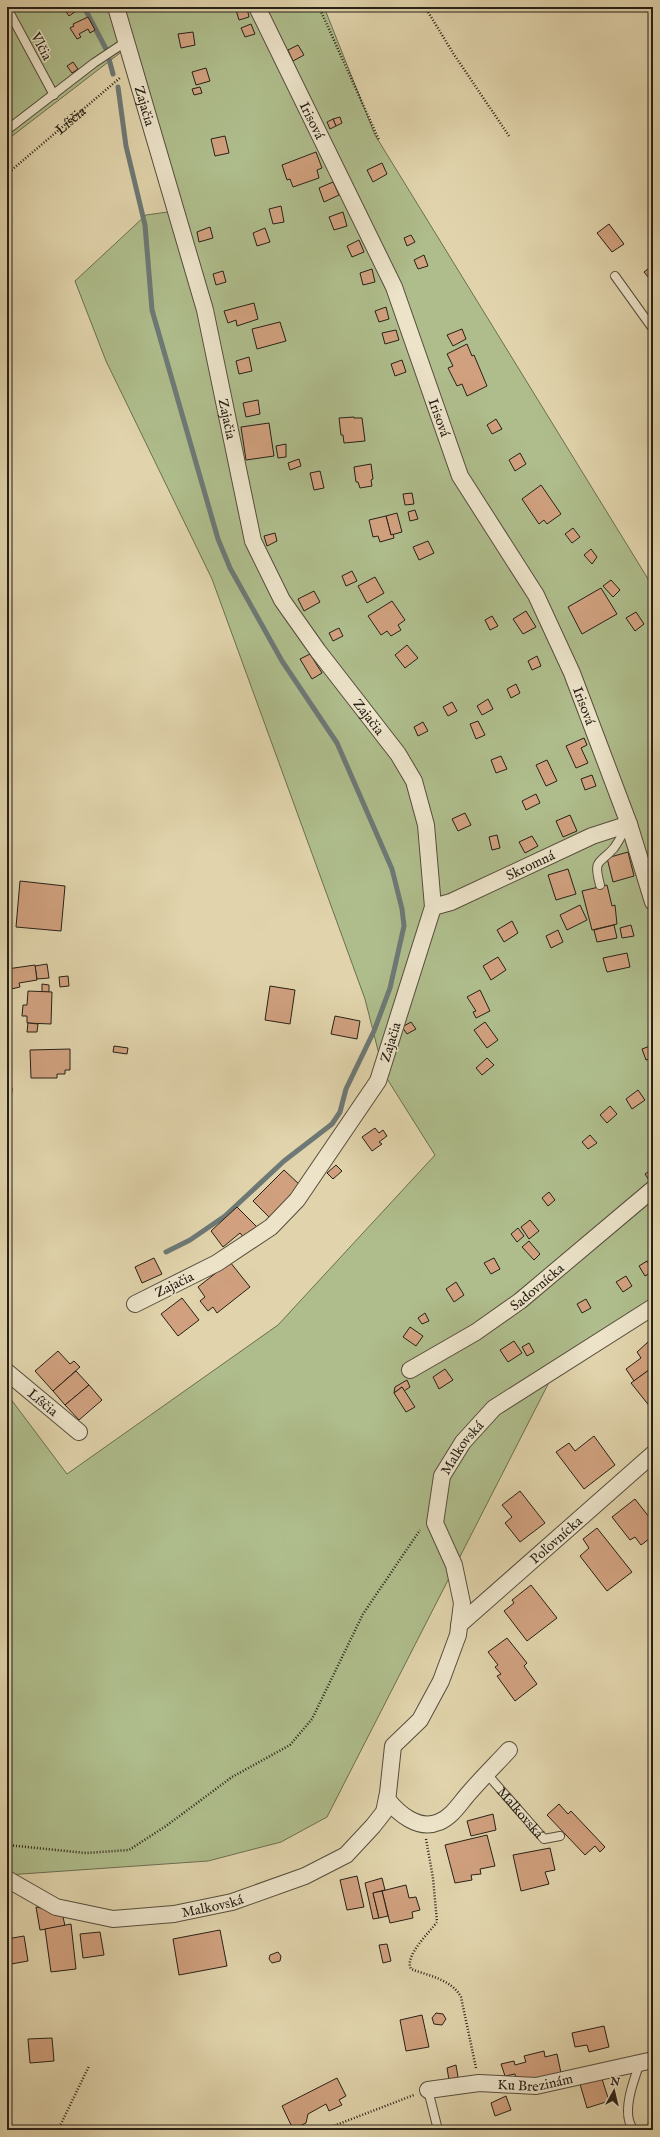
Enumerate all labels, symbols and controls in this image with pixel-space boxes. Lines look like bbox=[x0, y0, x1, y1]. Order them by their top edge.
street label: Vlčia bbox=[26, 28, 56, 64]
street label: Zajačia bbox=[130, 84, 159, 129]
street label: Irisová bbox=[295, 99, 329, 143]
street label: Líščia bbox=[52, 102, 91, 139]
street label: Irisová bbox=[424, 396, 454, 440]
street label: Zajačia bbox=[214, 397, 240, 442]
street label: Irisová bbox=[568, 684, 599, 729]
street label: Zajačia bbox=[348, 695, 388, 740]
street label: Skromná bbox=[503, 846, 559, 885]
street label: Zajačia bbox=[376, 1019, 406, 1065]
street label: Sadovnícka bbox=[507, 1259, 569, 1315]
street label: Zajačia bbox=[152, 1267, 198, 1302]
street label: Líščia bbox=[23, 1385, 62, 1421]
street label: Malkovská bbox=[437, 1417, 489, 1478]
street label: Poľovnícka bbox=[527, 1512, 587, 1568]
street label: Malkovská bbox=[492, 1784, 548, 1843]
street label: Malkovská bbox=[180, 1890, 247, 1922]
street label: Ku Brezinám bbox=[497, 2070, 575, 2096]
north arrow bbox=[594, 2071, 634, 2111]
text: N bbox=[609, 2074, 621, 2090]

